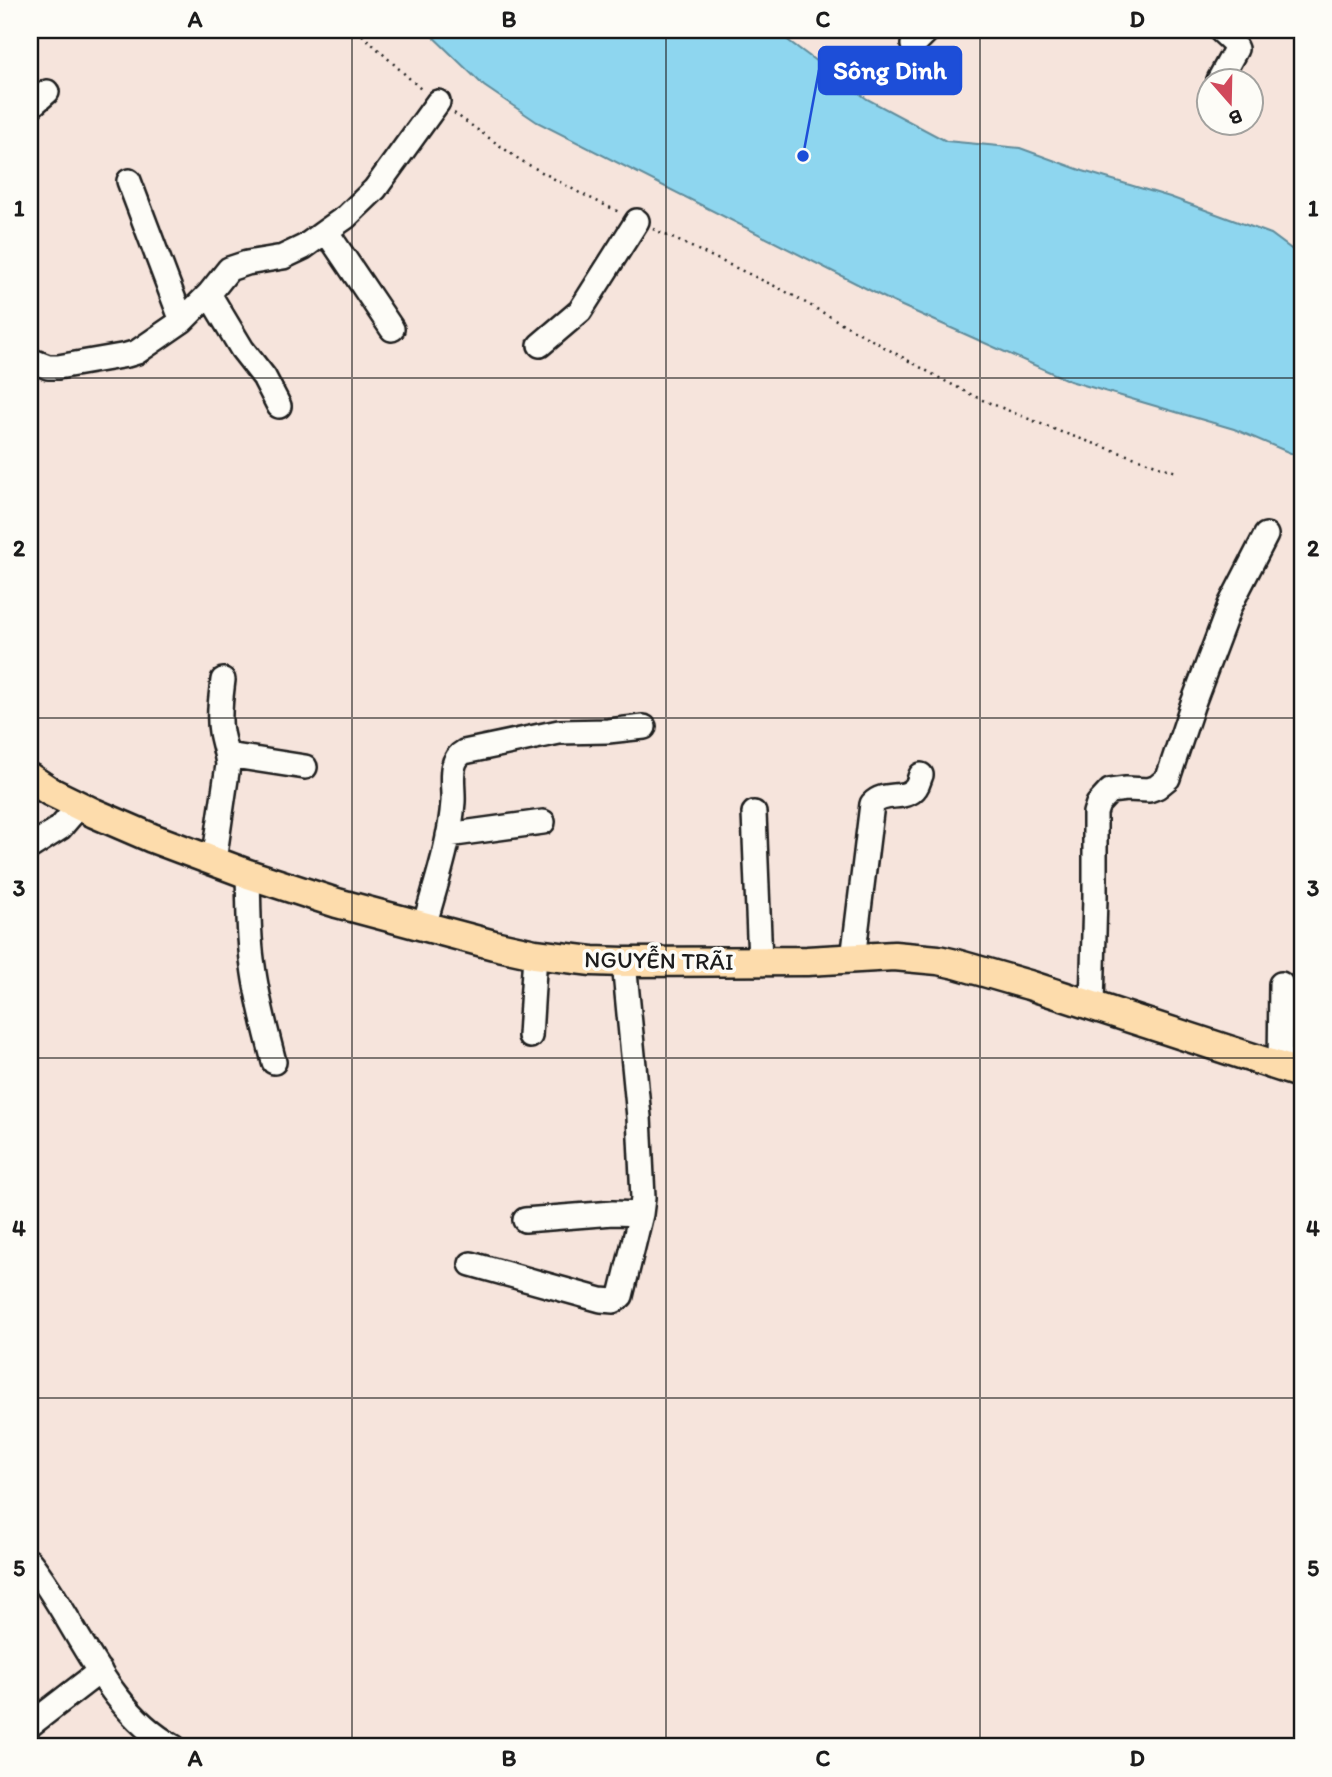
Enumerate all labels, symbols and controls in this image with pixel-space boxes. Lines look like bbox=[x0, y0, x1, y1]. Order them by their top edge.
text: A bbox=[187, 5, 203, 33]
text: B bbox=[502, 5, 517, 33]
text: C bbox=[816, 5, 831, 33]
text: D bbox=[1129, 5, 1145, 33]
callout: Sông Dinh bbox=[819, 47, 961, 94]
text: Sông Dinh bbox=[833, 54, 948, 86]
north arrow bbox=[1196, 66, 1266, 136]
text: B bbox=[1226, 105, 1245, 130]
text: 1 bbox=[14, 194, 25, 222]
text: 1 bbox=[1308, 194, 1319, 222]
text: 2 bbox=[13, 534, 26, 562]
text: 2 bbox=[1307, 534, 1320, 562]
text: 3 bbox=[13, 874, 26, 902]
text: 3 bbox=[1307, 874, 1320, 902]
street label: NGUYỄN TRÃI bbox=[584, 943, 734, 976]
text: 4 bbox=[12, 1214, 26, 1242]
text: 4 bbox=[1306, 1214, 1320, 1242]
text: 5 bbox=[13, 1554, 25, 1582]
text: 5 bbox=[1307, 1554, 1319, 1582]
text: A bbox=[187, 1744, 203, 1772]
text: B bbox=[502, 1744, 517, 1772]
text: C bbox=[816, 1744, 831, 1772]
text: D bbox=[1129, 1744, 1145, 1772]

